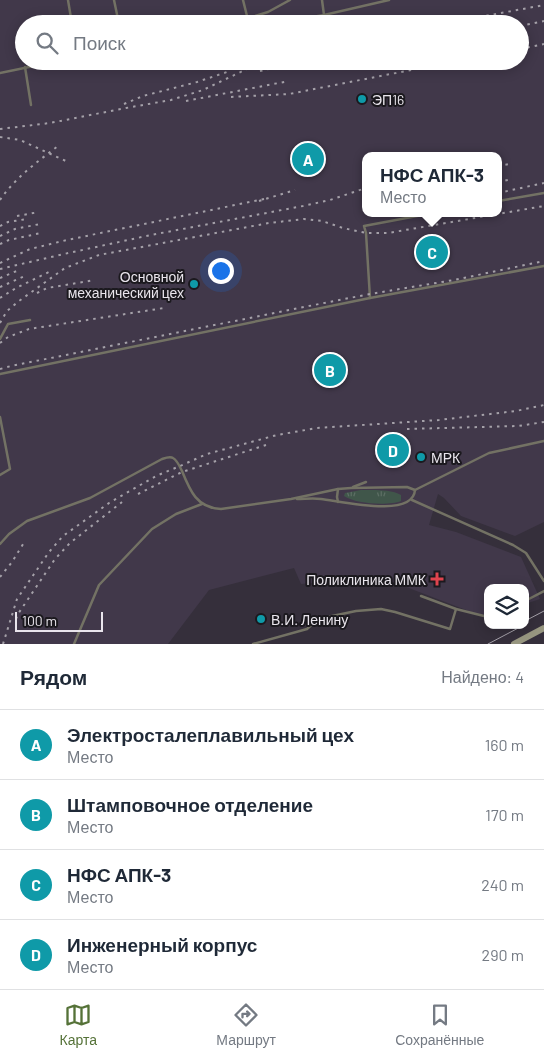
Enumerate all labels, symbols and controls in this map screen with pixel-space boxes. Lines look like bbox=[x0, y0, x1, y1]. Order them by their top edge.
search box bbox=[15, 15, 529, 70]
icon: search bbox=[33, 29, 61, 57]
text: Поиск bbox=[73, 31, 126, 54]
place label: ЭП16 bbox=[372, 91, 404, 108]
marker: ЭП16 bbox=[356, 93, 368, 105]
pin: A bbox=[292, 140, 324, 178]
popup bbox=[362, 152, 502, 217]
text: НФС АПК-3 bbox=[380, 163, 484, 186]
text: Место bbox=[380, 187, 426, 206]
pin: C bbox=[416, 233, 448, 271]
your location bbox=[208, 258, 234, 284]
place label: Основной механический цех bbox=[68, 268, 184, 301]
marker: Основной механический цех bbox=[188, 278, 200, 290]
pin: B bbox=[314, 351, 346, 389]
pin: D bbox=[377, 431, 409, 469]
place label: МРК bbox=[431, 449, 461, 466]
marker: МРК bbox=[415, 451, 427, 463]
place label: Поликлиника ММК bbox=[306, 571, 427, 588]
marker: Поликлиника ММК bbox=[430, 572, 444, 586]
map controls bbox=[484, 584, 529, 629]
button: layers bbox=[484, 584, 529, 629]
scale bar bbox=[15, 609, 102, 632]
place label: В.И. Ленину bbox=[271, 611, 348, 628]
text: 100 m bbox=[22, 612, 57, 629]
marker: В.И. Ленину bbox=[255, 613, 267, 625]
text: Рядом bbox=[20, 664, 87, 689]
text: Найдено: 4 bbox=[441, 667, 524, 686]
text: Электросталеплавильный цех bbox=[67, 723, 354, 746]
text: A bbox=[31, 735, 41, 754]
text: 160 m bbox=[485, 735, 524, 754]
text: Место bbox=[67, 747, 113, 766]
text: Штамповочное отделение bbox=[67, 793, 313, 816]
text: B bbox=[31, 805, 41, 824]
text: 170 m bbox=[485, 805, 524, 824]
text: Место bbox=[67, 817, 113, 836]
text: НФС АПК-3 bbox=[67, 863, 171, 886]
text: C bbox=[31, 875, 41, 894]
text: 240 m bbox=[481, 875, 524, 894]
text: Место bbox=[67, 887, 113, 906]
text: Инженерный корпус bbox=[67, 933, 257, 956]
text: D bbox=[31, 945, 41, 964]
text: 290 m bbox=[482, 945, 524, 964]
text: Место bbox=[67, 957, 113, 976]
tab: Карта bbox=[60, 1001, 97, 1048]
tab: Маршрут bbox=[216, 1001, 276, 1048]
tab: Сохранённые bbox=[395, 1001, 484, 1048]

